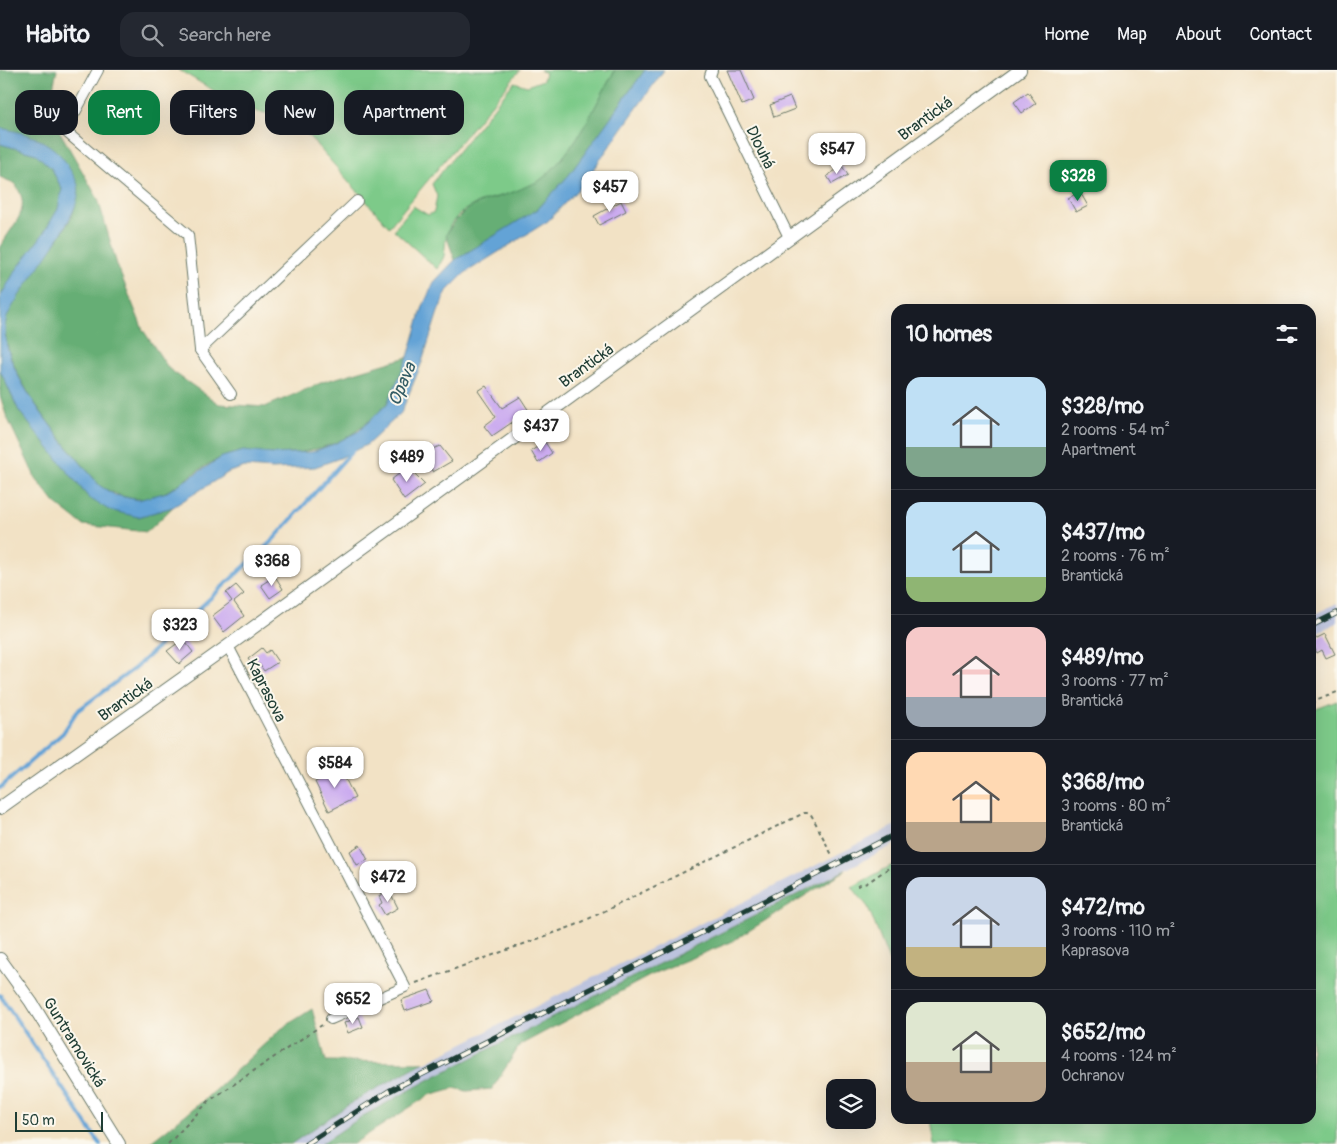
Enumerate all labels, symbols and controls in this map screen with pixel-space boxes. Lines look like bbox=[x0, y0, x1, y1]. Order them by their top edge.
search box bbox=[120, 12, 470, 57]
text: Habito bbox=[25, 20, 90, 49]
icon: search bbox=[138, 21, 166, 49]
text: Search here bbox=[178, 23, 271, 47]
text: Home bbox=[1044, 23, 1089, 46]
text: Map bbox=[1117, 23, 1147, 46]
text: About bbox=[1175, 23, 1221, 46]
text: Contact bbox=[1249, 23, 1312, 46]
chip: Buy bbox=[15, 90, 78, 135]
chip: Rent bbox=[88, 90, 160, 135]
chip: Filters bbox=[170, 90, 255, 135]
chip: New bbox=[265, 90, 334, 135]
chip: Apartment bbox=[344, 90, 464, 135]
street label: Brantická bbox=[895, 92, 957, 145]
street label: Dlouhá bbox=[741, 123, 779, 172]
pin: $547 bbox=[807, 132, 867, 175]
text: $547 bbox=[819, 139, 855, 159]
pin: $328 bbox=[1048, 160, 1108, 202]
text: $328 bbox=[1061, 166, 1095, 186]
pin: $457 bbox=[580, 170, 640, 213]
text: $457 bbox=[592, 177, 628, 197]
icon: filters bbox=[1273, 320, 1301, 348]
text: 10 homes bbox=[906, 321, 992, 348]
street label: Brantická bbox=[556, 339, 618, 392]
water label: Opava bbox=[383, 358, 422, 409]
text: $328/mo bbox=[1061, 393, 1144, 420]
icon: home bbox=[946, 397, 1006, 457]
pin: $437 bbox=[511, 410, 571, 452]
text: $437 bbox=[523, 416, 559, 436]
text: 2 rooms · 54 m² bbox=[1061, 420, 1170, 440]
pin: $489 bbox=[377, 440, 437, 483]
text: Apartment bbox=[1061, 440, 1136, 460]
text: $489 bbox=[390, 447, 424, 467]
text: $437/mo bbox=[1061, 519, 1145, 546]
icon: home bbox=[946, 522, 1006, 582]
pin: $368 bbox=[242, 544, 302, 587]
text: 2 rooms · 76 m² bbox=[1061, 546, 1170, 566]
text: $368 bbox=[255, 551, 289, 571]
text: Brantická bbox=[1061, 566, 1123, 586]
pin: $323 bbox=[150, 608, 210, 651]
text: $323 bbox=[163, 615, 198, 635]
text: $489/mo bbox=[1061, 644, 1143, 671]
icon: home bbox=[946, 647, 1006, 707]
street label: Kaprasova bbox=[242, 656, 290, 725]
text: 3 rooms · 77 m² bbox=[1061, 671, 1169, 691]
street label: Brantická bbox=[94, 674, 157, 726]
text: Brantická bbox=[1061, 691, 1123, 711]
pin: $584 bbox=[305, 746, 365, 789]
text: $584 bbox=[318, 753, 352, 773]
text: $368/mo bbox=[1061, 769, 1144, 796]
icon: home bbox=[946, 772, 1006, 832]
text: 3 rooms · 80 m² bbox=[1061, 796, 1171, 816]
text: Brantická bbox=[1061, 816, 1123, 836]
pin: $472 bbox=[358, 860, 418, 903]
text: $472 bbox=[370, 867, 406, 887]
text: $472/mo bbox=[1061, 894, 1145, 921]
icon: home bbox=[946, 897, 1006, 957]
text: 3 rooms · 110 m² bbox=[1061, 921, 1175, 941]
text: Kaprasova bbox=[1061, 941, 1129, 961]
pin: $652 bbox=[323, 982, 383, 1025]
text: $652 bbox=[335, 989, 371, 1009]
street label: Guntramovická bbox=[39, 994, 110, 1091]
text: $652/mo bbox=[1061, 1019, 1145, 1046]
icon: home bbox=[946, 1022, 1006, 1082]
text: 4 rooms · 124 m² bbox=[1061, 1046, 1177, 1066]
text: Ochranov bbox=[1061, 1066, 1125, 1086]
map controls bbox=[826, 1079, 876, 1129]
button: layers bbox=[826, 1079, 876, 1129]
scale bar bbox=[15, 1109, 102, 1132]
text: 50 m bbox=[22, 1112, 55, 1129]

